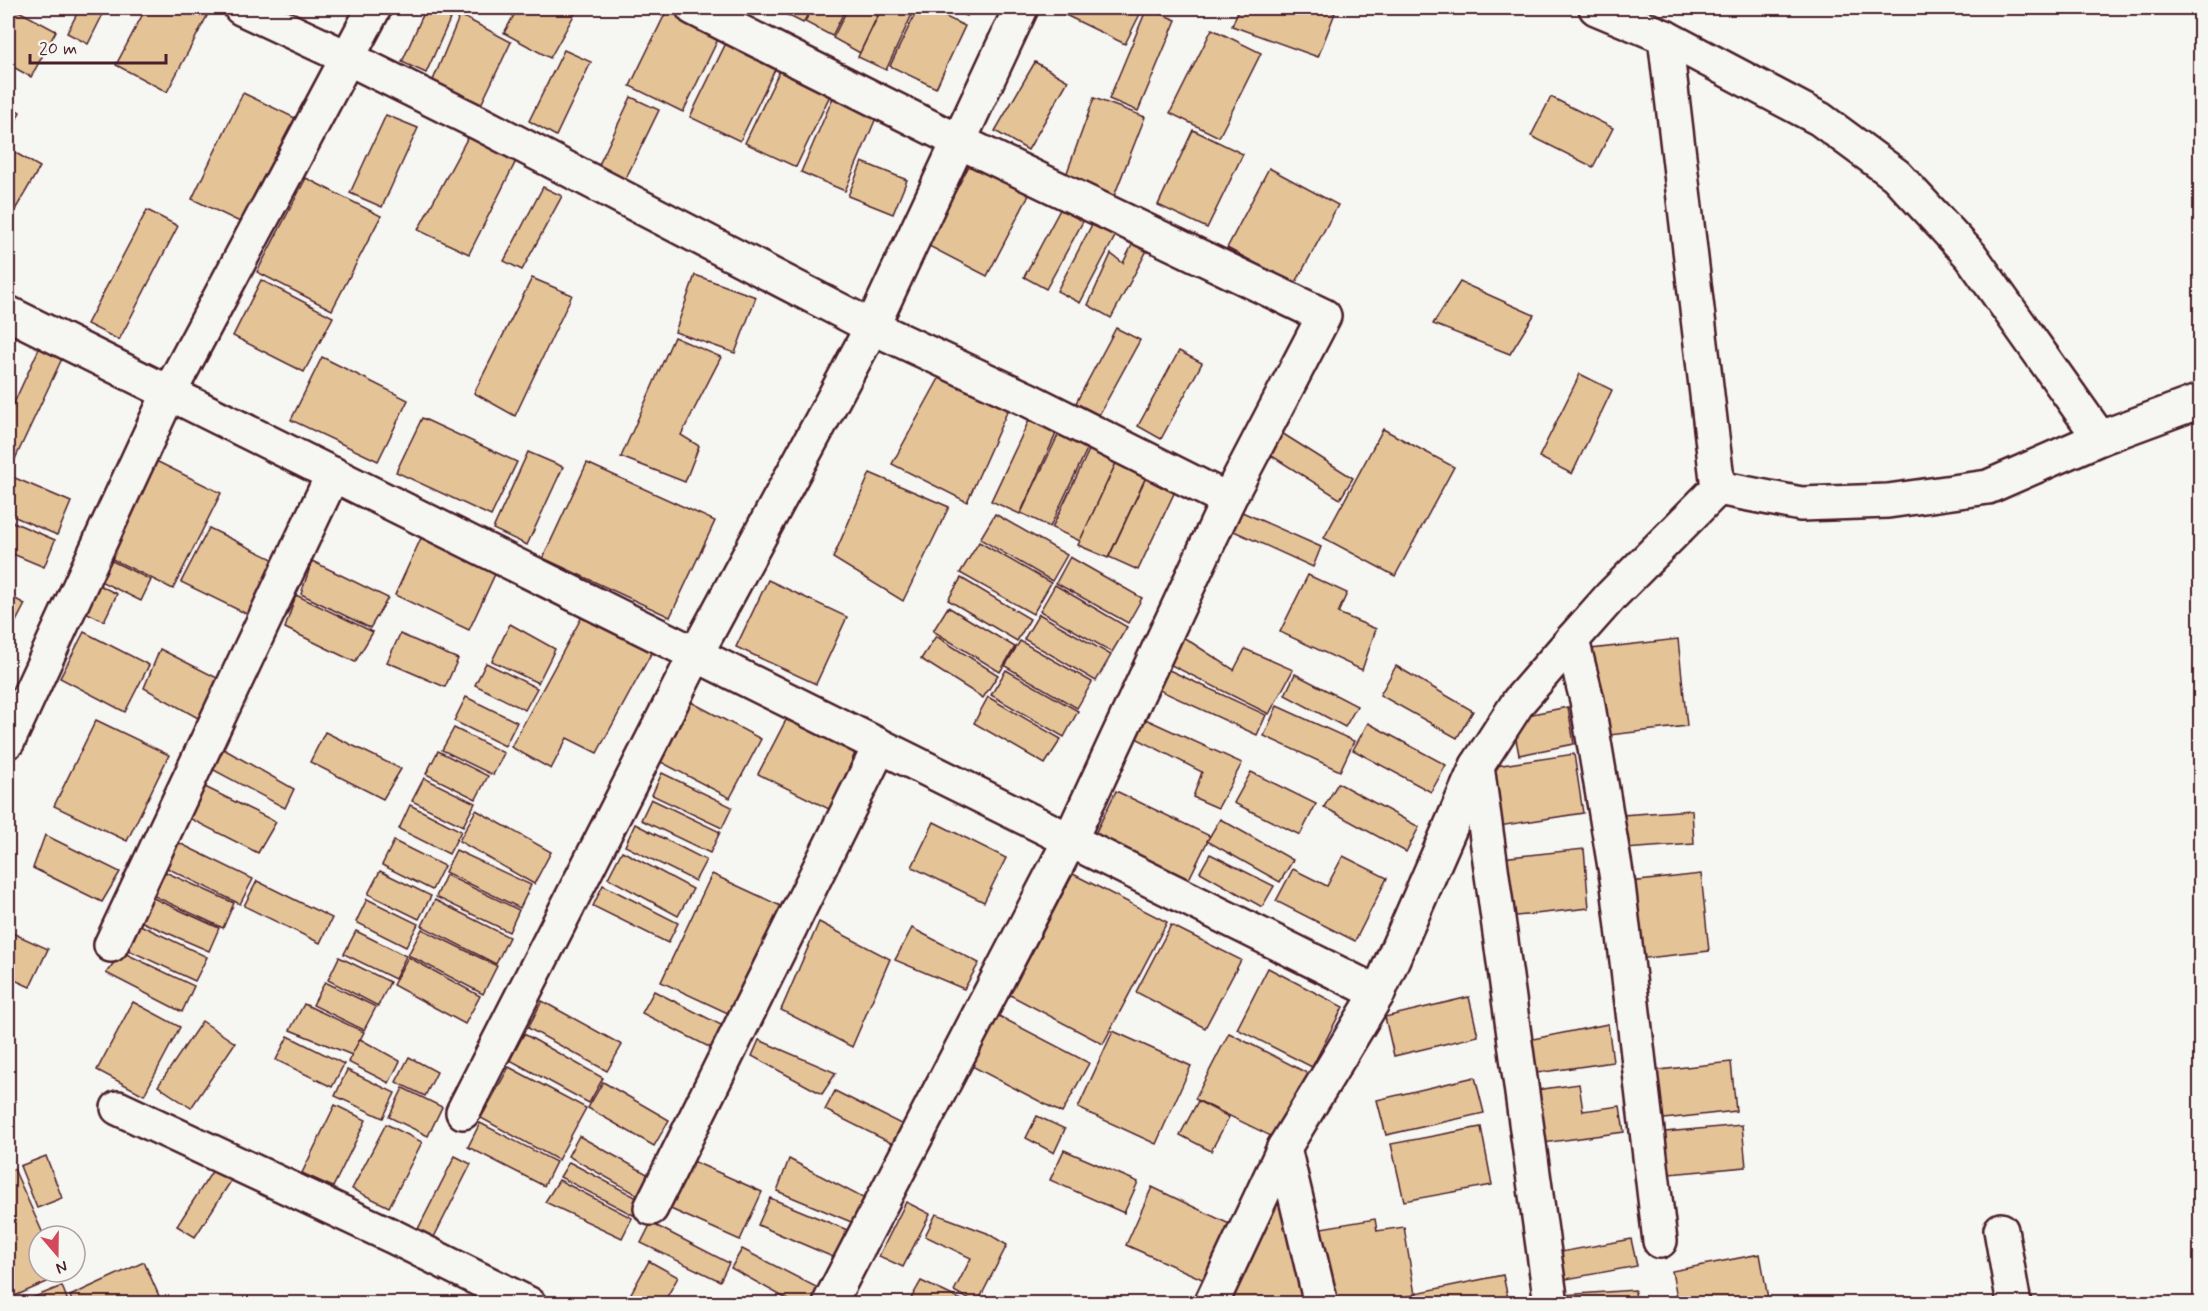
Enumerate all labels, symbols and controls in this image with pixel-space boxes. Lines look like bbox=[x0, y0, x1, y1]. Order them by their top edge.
scale bar bbox=[30, 27, 166, 65]
text: 20 m bbox=[39, 37, 77, 61]
north arrow bbox=[27, 1224, 87, 1284]
text: N bbox=[53, 1255, 70, 1278]

